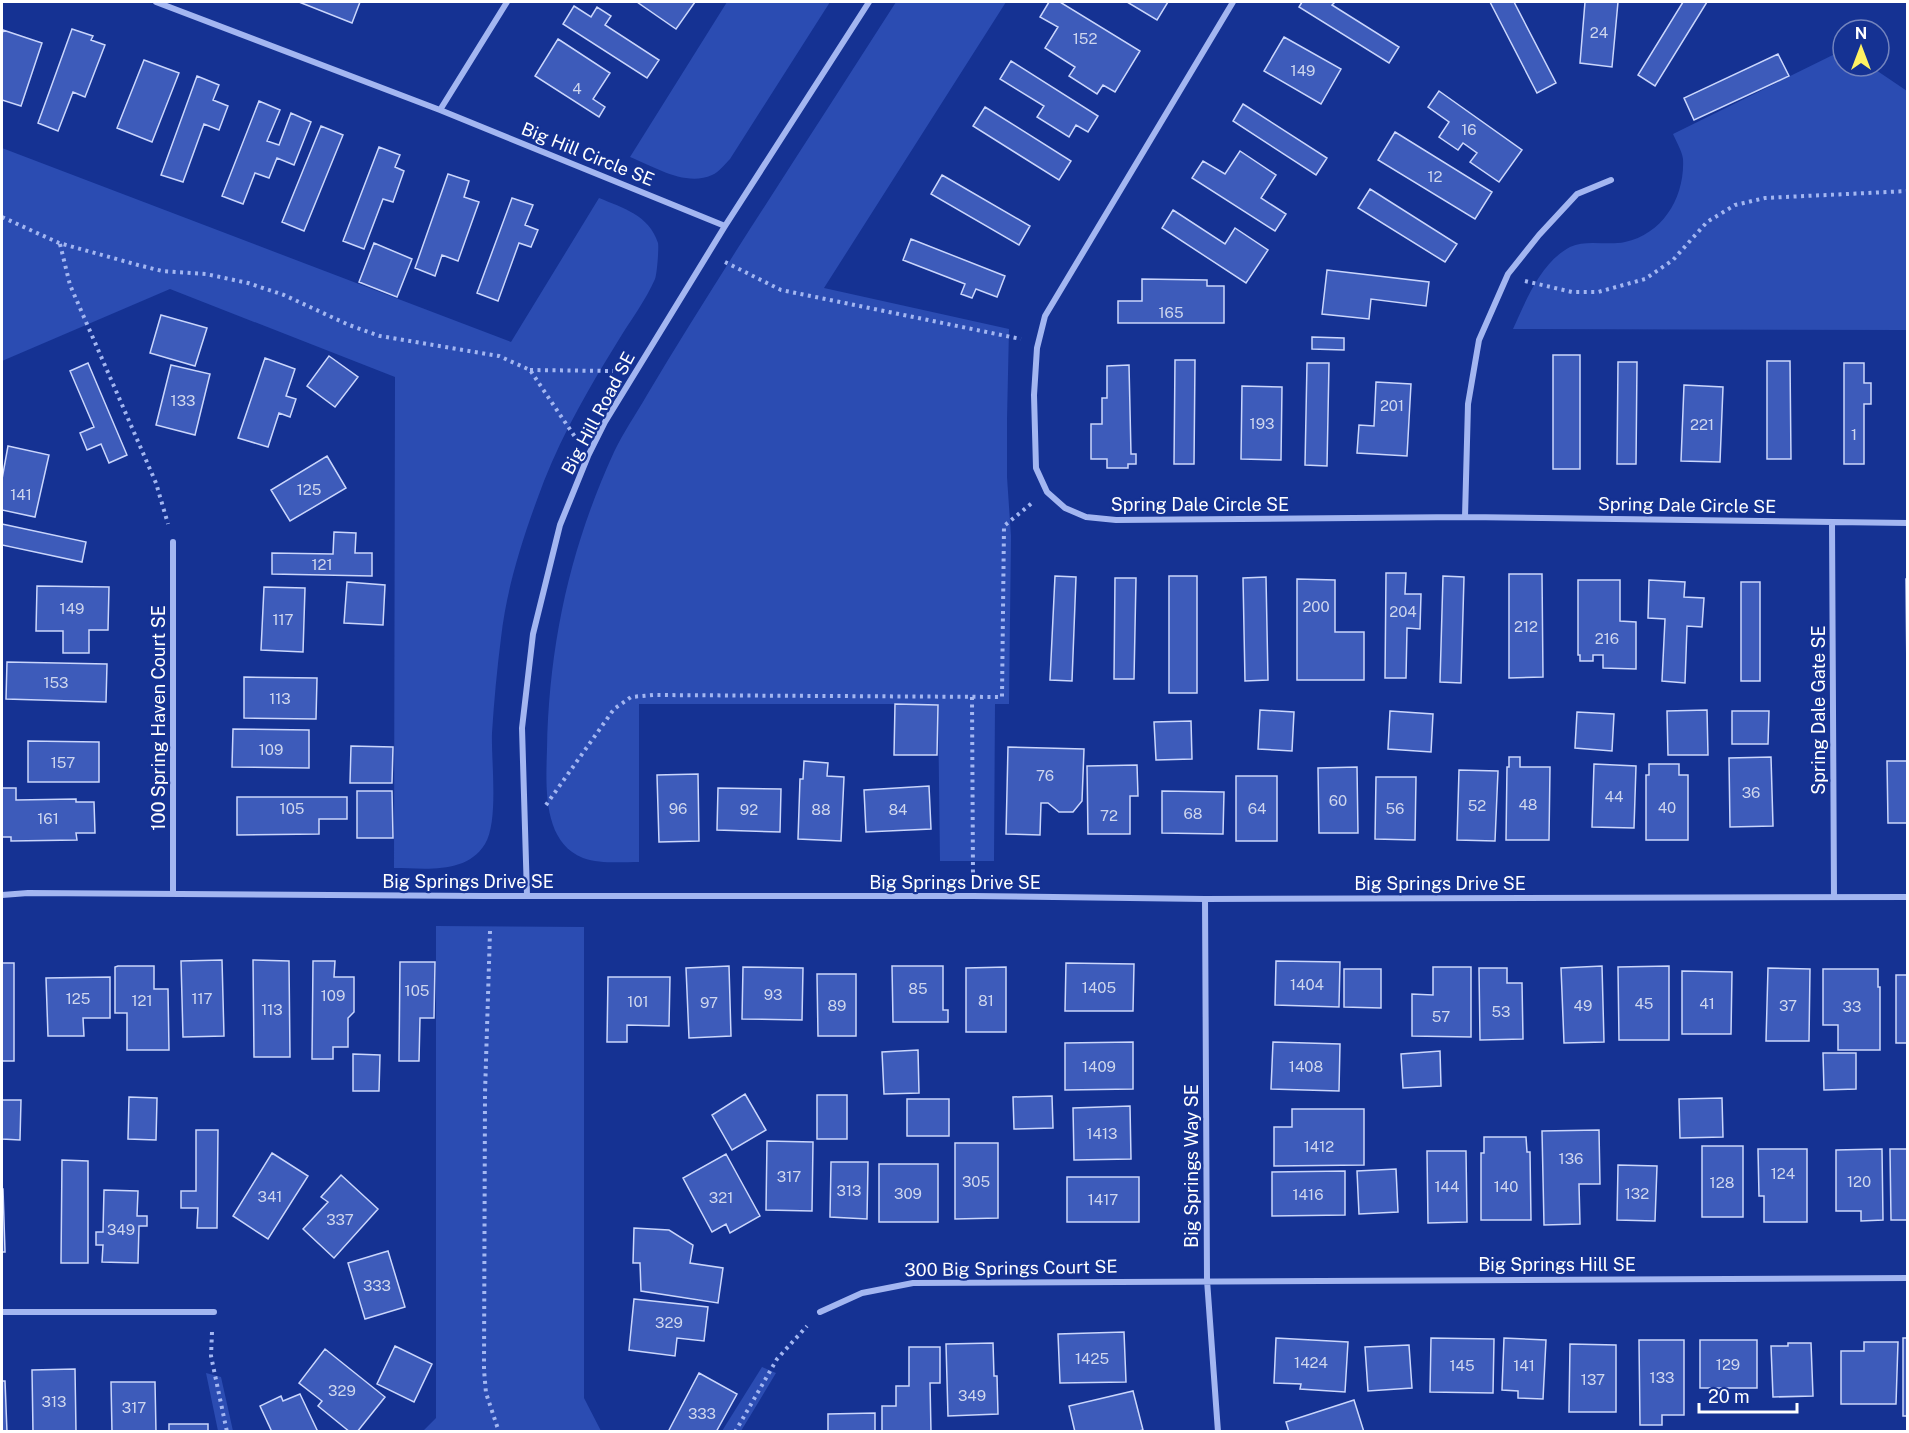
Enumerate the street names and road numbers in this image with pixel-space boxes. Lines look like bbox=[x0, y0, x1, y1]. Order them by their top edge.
street label: Big Hill Circle SE bbox=[518, 118, 658, 190]
street label: Big Hill Road SE bbox=[557, 348, 639, 478]
street label: Spring Dale Circle SE bbox=[1598, 493, 1776, 517]
street label: Spring Dale Circle SE bbox=[1111, 494, 1289, 515]
street label: 100 Spring Haven Court SE bbox=[148, 605, 169, 831]
street label: Spring Dale Gate SE bbox=[1808, 625, 1829, 795]
street label: Big Springs Drive SE bbox=[382, 871, 554, 892]
street label: Big Springs Drive SE bbox=[869, 872, 1041, 893]
street label: Big Springs Drive SE bbox=[1354, 873, 1526, 894]
street label: Big Springs Way SE bbox=[1181, 1084, 1202, 1248]
street label: Big Springs Hill SE bbox=[1478, 1254, 1636, 1275]
street label: 300 Big Springs Court SE bbox=[904, 1256, 1118, 1280]

